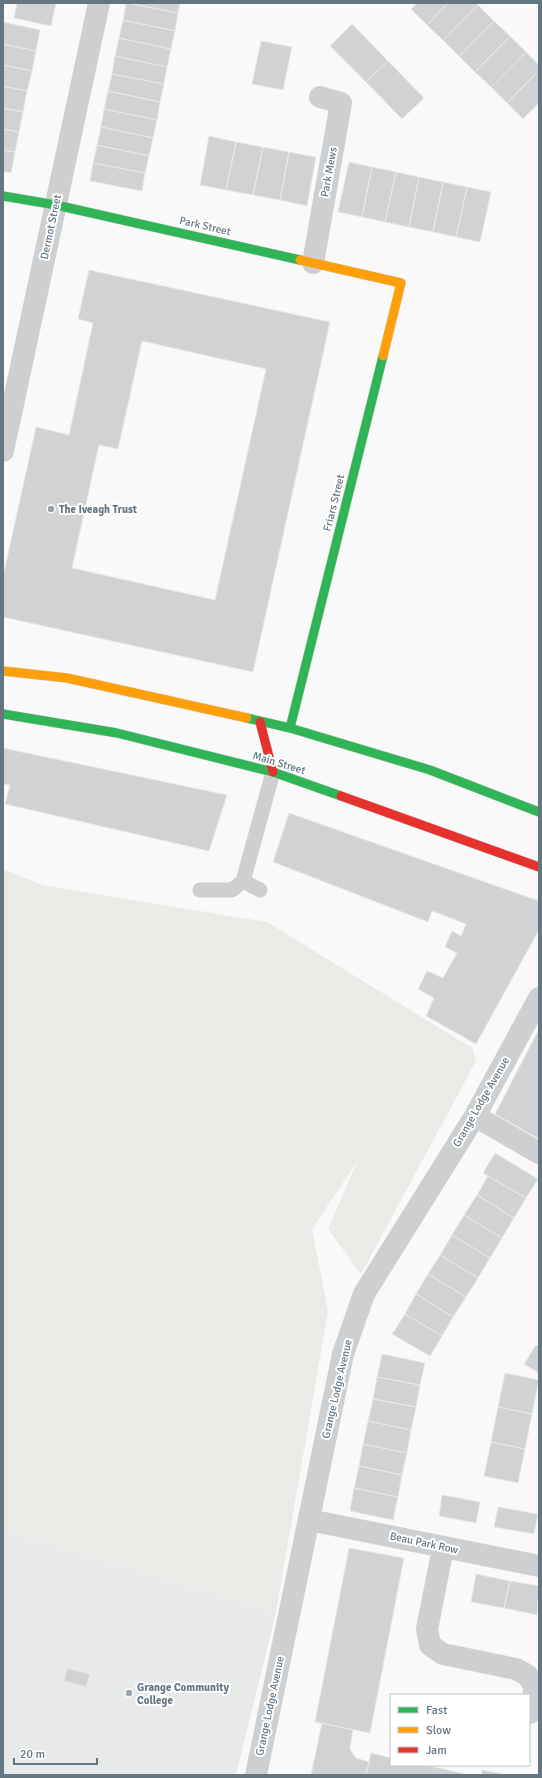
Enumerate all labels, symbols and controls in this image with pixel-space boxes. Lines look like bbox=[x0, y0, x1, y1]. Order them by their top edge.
street label: Park Mews bbox=[318, 146, 340, 198]
street label: Dermot Street bbox=[38, 193, 64, 261]
street label: Park Street bbox=[178, 214, 232, 238]
street label: Friars Street bbox=[321, 473, 347, 533]
place label: The Iveagh Trust bbox=[59, 503, 137, 516]
marker: The Iveagh Trust bbox=[46, 504, 56, 514]
street label: Main Street bbox=[251, 749, 307, 777]
street label: Grange Lodge Avenue bbox=[450, 1055, 512, 1149]
street label: Grange Lodge Avenue bbox=[319, 1338, 355, 1440]
street label: Beau Park Row bbox=[389, 1529, 460, 1557]
street label: Grange Lodge Avenue bbox=[253, 1655, 287, 1757]
place label: Grange Community College bbox=[137, 1681, 230, 1707]
marker: Grange Community College bbox=[124, 1688, 134, 1698]
legend bbox=[390, 1694, 530, 1766]
text: Fast bbox=[426, 1703, 447, 1718]
text: Slow bbox=[426, 1723, 451, 1738]
scale bar bbox=[14, 1740, 97, 1766]
text: Jam bbox=[426, 1743, 447, 1758]
text: 20 m bbox=[20, 1747, 45, 1762]

